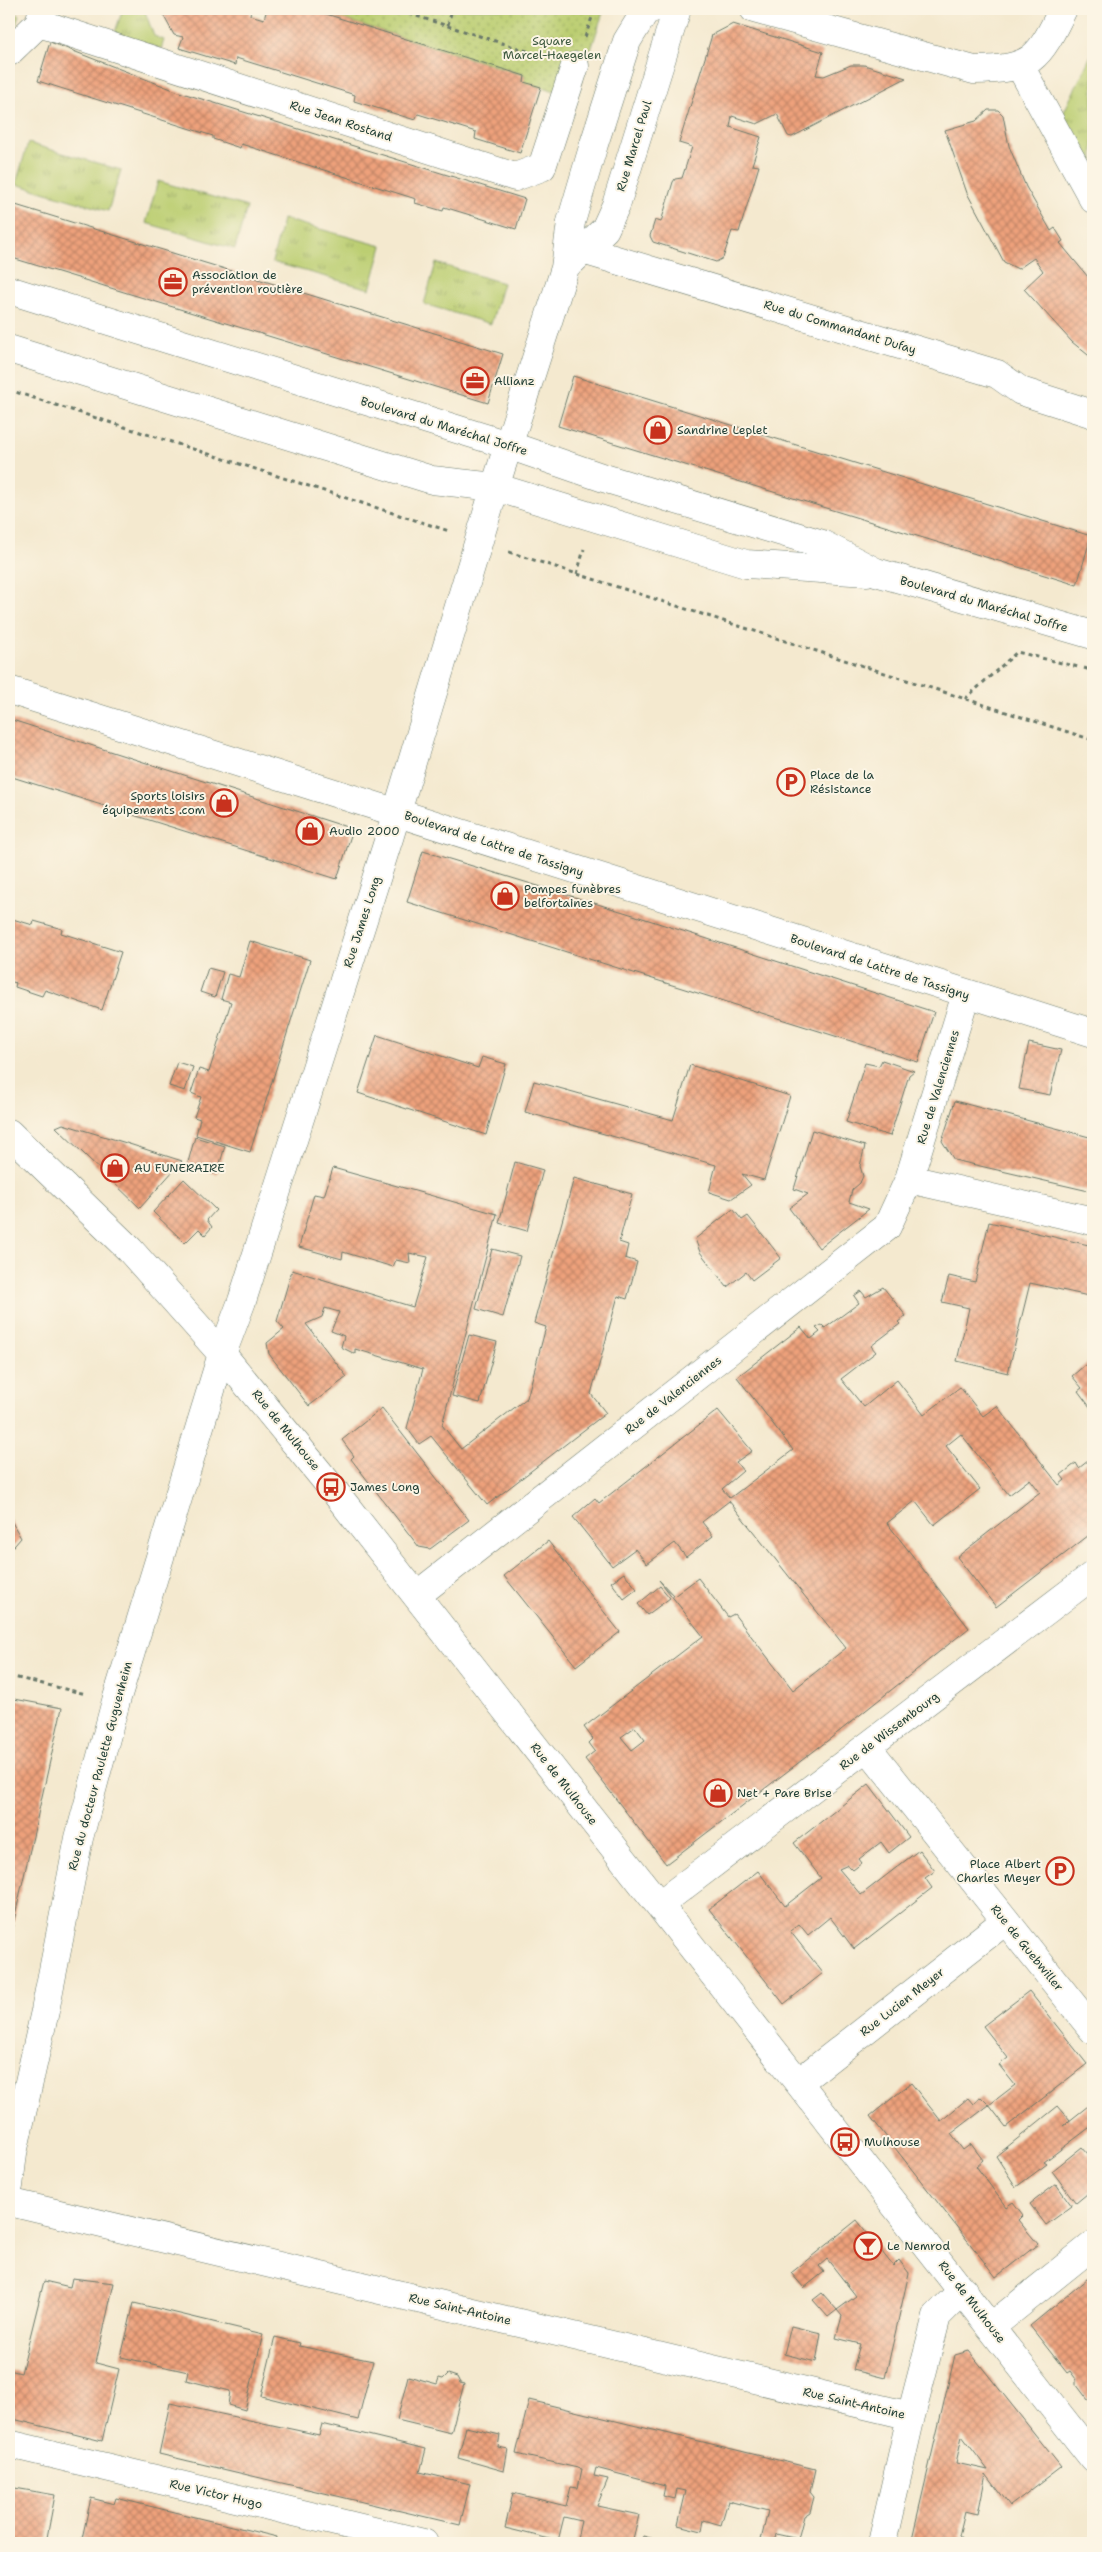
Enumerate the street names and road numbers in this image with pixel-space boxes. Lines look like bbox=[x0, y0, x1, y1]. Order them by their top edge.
street label: Rue Jean Rostand bbox=[288, 97, 394, 145]
street label: Rue Marcel Paul bbox=[613, 98, 656, 193]
street label: Rue du Commandant Dufay bbox=[762, 296, 918, 358]
street label: Boulevard du Maréchal Joffre bbox=[359, 393, 530, 459]
street label: Boulevard du Maréchal Joffre bbox=[898, 572, 1070, 636]
street label: Boulevard de Lattre de Tassigny bbox=[402, 807, 586, 881]
street label: Rue James Long bbox=[340, 874, 384, 970]
street label: Boulevard de Lattre de Tassigny bbox=[788, 930, 972, 1004]
street label: Rue de Valenciennes bbox=[913, 1028, 963, 1146]
street label: Rue de Valenciennes bbox=[621, 1352, 725, 1438]
street label: Rue de Mulhouse bbox=[248, 1386, 324, 1474]
street label: Rue du docteur Paulette Guguenheim bbox=[64, 1660, 136, 1872]
street label: Rue de Wissembourg bbox=[836, 1688, 942, 1774]
street label: Rue de Mulhouse bbox=[527, 1740, 601, 1829]
street label: Rue de Guebwiller bbox=[987, 1901, 1067, 1995]
street label: Rue Lucien Meyer bbox=[857, 1964, 948, 2040]
street label: Rue de Mulhouse bbox=[935, 2258, 1009, 2347]
street label: Rue Saint-Antoine bbox=[407, 2289, 513, 2329]
street label: Rue Saint-Antoine bbox=[801, 2383, 907, 2423]
street label: Rue Victor Hugo bbox=[168, 2476, 264, 2512]

